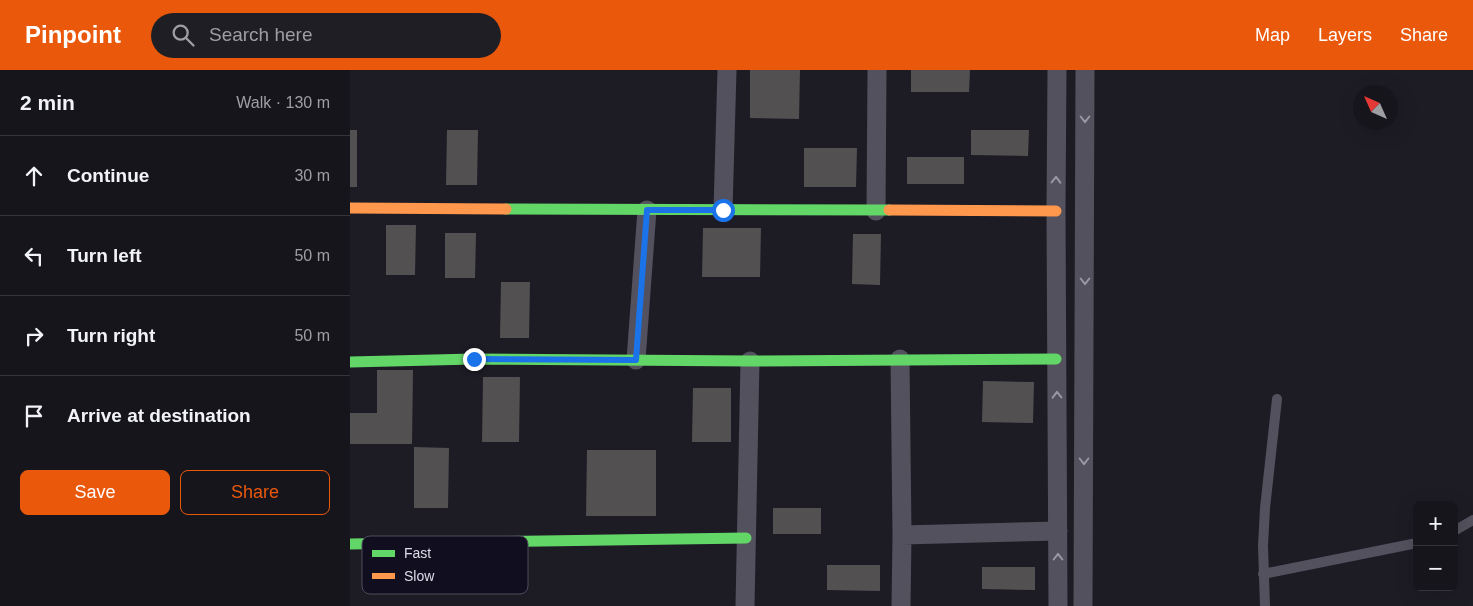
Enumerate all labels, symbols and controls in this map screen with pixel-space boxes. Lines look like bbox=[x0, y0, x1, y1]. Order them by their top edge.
search box bbox=[151, 13, 501, 58]
text: Pinpoint bbox=[25, 21, 121, 48]
icon: search bbox=[169, 21, 197, 49]
text: Search here bbox=[209, 24, 313, 45]
text: Map bbox=[1255, 25, 1290, 45]
text: Layers bbox=[1318, 25, 1372, 45]
text: Share bbox=[1400, 25, 1448, 45]
north arrow bbox=[1353, 85, 1398, 130]
text: 2 min bbox=[20, 91, 75, 114]
text: Walk · 130 m bbox=[236, 94, 330, 111]
one-way arrow bbox=[1080, 115, 1090, 123]
icon: ahead bbox=[20, 162, 48, 190]
text: Continue bbox=[67, 165, 149, 186]
text: 30 m bbox=[294, 167, 330, 184]
one-way arrow bbox=[1051, 176, 1061, 184]
route start bbox=[712, 199, 735, 222]
icon: left bbox=[20, 242, 48, 270]
text: Turn left bbox=[67, 245, 142, 266]
text: 50 m bbox=[294, 247, 330, 264]
one-way arrow bbox=[1080, 278, 1090, 285]
icon: right bbox=[20, 322, 48, 350]
text: Turn right bbox=[67, 325, 155, 346]
text: 50 m bbox=[294, 327, 330, 344]
route end bbox=[463, 348, 486, 371]
one-way arrow bbox=[1052, 391, 1062, 398]
icon: arrive bbox=[20, 402, 48, 430]
text: Arrive at destination bbox=[67, 405, 251, 426]
one-way arrow bbox=[1079, 458, 1089, 465]
button: Save bbox=[20, 470, 170, 515]
button: Share bbox=[180, 470, 330, 515]
map controls bbox=[1413, 501, 1458, 591]
button: + bbox=[1413, 501, 1458, 546]
legend bbox=[362, 536, 528, 594]
text: Fast bbox=[404, 545, 431, 561]
button: − bbox=[1413, 546, 1458, 591]
one-way arrow bbox=[1053, 553, 1063, 561]
text: Slow bbox=[404, 568, 435, 584]

